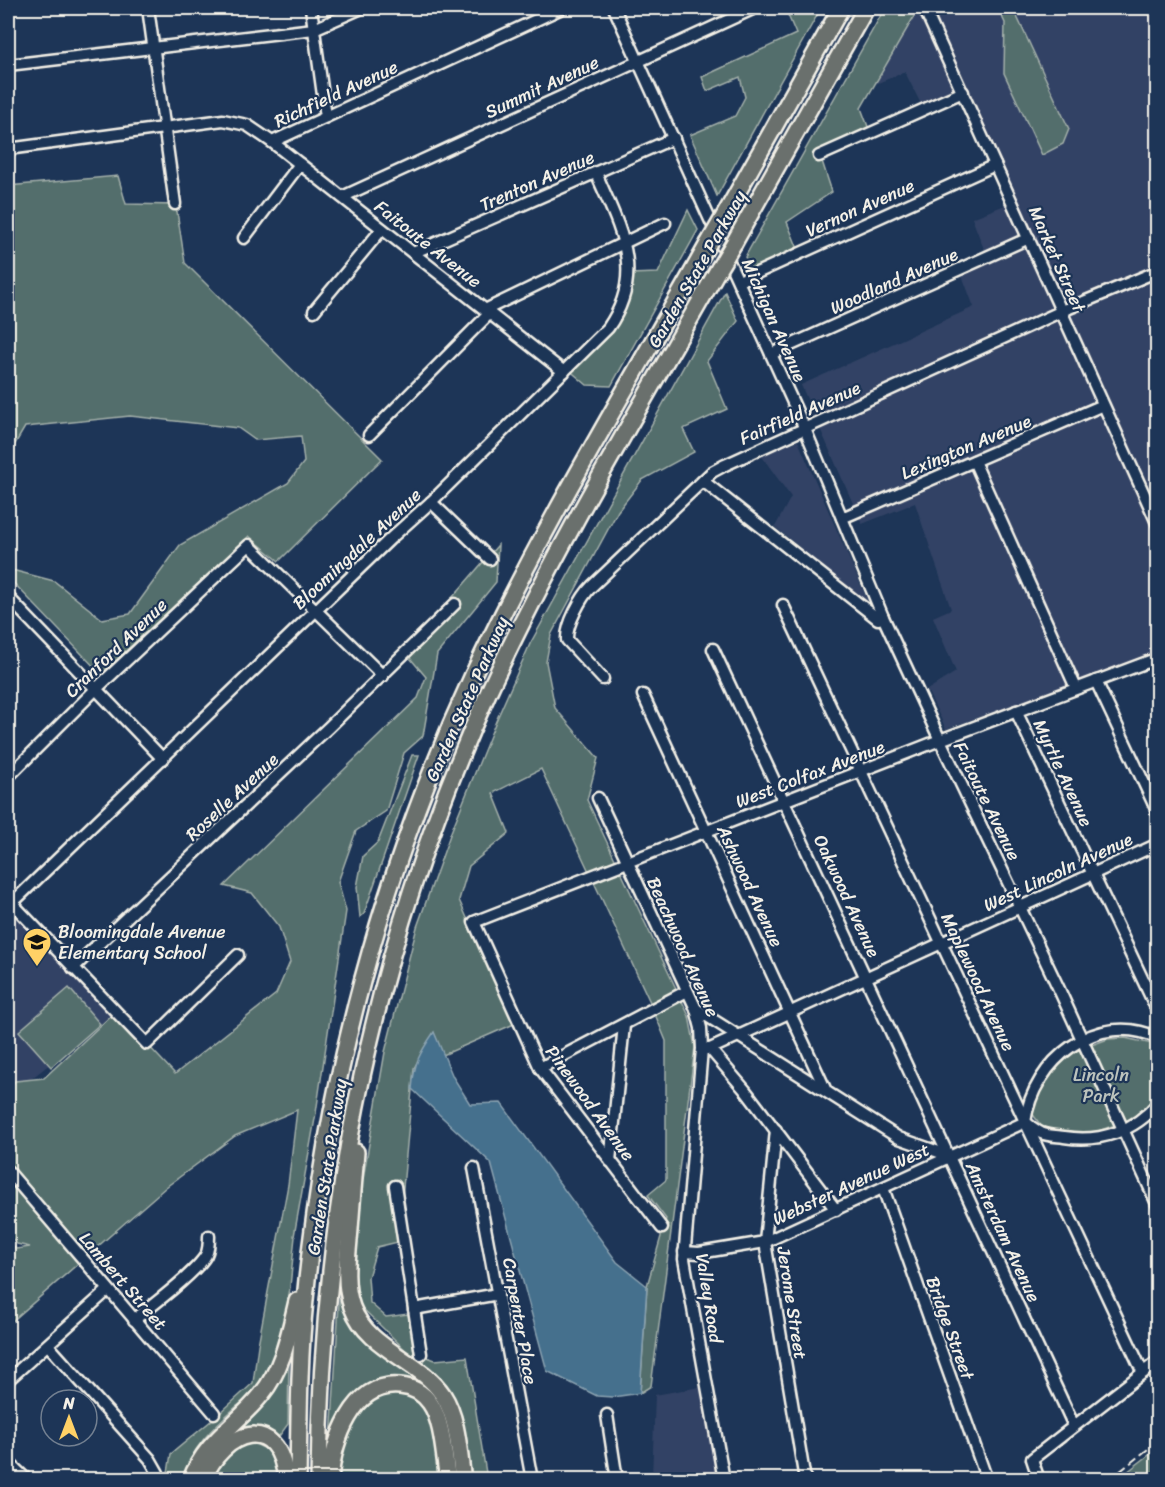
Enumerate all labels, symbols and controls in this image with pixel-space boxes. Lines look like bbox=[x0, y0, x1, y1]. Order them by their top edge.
street label: Summit Avenue bbox=[480, 47, 604, 127]
street label: Richfield Avenue bbox=[269, 51, 403, 137]
street label: Trenton Avenue bbox=[474, 141, 600, 221]
street label: Vernon Avenue bbox=[800, 170, 920, 246]
street label: Garden State Parkway bbox=[639, 183, 756, 354]
street label: Faitoute Avenue bbox=[367, 192, 489, 296]
street label: Market Street bbox=[1019, 201, 1095, 318]
street label: Woodland Avenue bbox=[825, 238, 964, 324]
street label: Michigan Avenue bbox=[732, 253, 816, 388]
street label: Fairfield Avenue bbox=[734, 372, 866, 454]
street label: Lexington Avenue bbox=[896, 405, 1037, 489]
street label: Bloomingdale Avenue bbox=[285, 480, 429, 618]
street label: Cranford Avenue bbox=[57, 590, 175, 706]
street label: Garden State Parkway bbox=[416, 610, 518, 787]
street label: Myrtle Avenue bbox=[1024, 714, 1102, 832]
street label: West Colfax Avenue bbox=[731, 731, 890, 817]
street label: Faitoute Avenue bbox=[944, 736, 1030, 866]
street label: Roselle Avenue bbox=[178, 745, 287, 849]
street label: Ashwood Avenue bbox=[707, 819, 792, 953]
street label: West Lincoln Avenue bbox=[978, 823, 1138, 921]
street label: Oakwood Avenue bbox=[805, 829, 890, 963]
street label: Beachwood Avenue bbox=[638, 872, 728, 1022]
street label: Maplewood Avenue bbox=[932, 907, 1024, 1057]
place label: Bloomingdale Avenue Elementary School bbox=[58, 916, 225, 969]
school or university icon: Bloomingdale Avenue Elementary School bbox=[21, 926, 53, 968]
street label: Pinewood Avenue bbox=[537, 1038, 643, 1168]
park label: Lincoln Park bbox=[1073, 1059, 1129, 1112]
street label: Garden State Parkway bbox=[297, 1076, 357, 1257]
street label: Webster Avenue West bbox=[767, 1133, 935, 1235]
street label: Amsterdam Avenue bbox=[956, 1155, 1050, 1308]
street label: Lambert Street bbox=[71, 1224, 175, 1338]
street label: Jerome Street bbox=[767, 1243, 817, 1362]
street label: Valley Road bbox=[686, 1251, 732, 1347]
street label: Carpenter Place bbox=[493, 1255, 547, 1387]
street label: Bridge Street bbox=[917, 1272, 984, 1385]
north arrow bbox=[39, 1388, 99, 1448]
text: N bbox=[62, 1389, 75, 1418]

